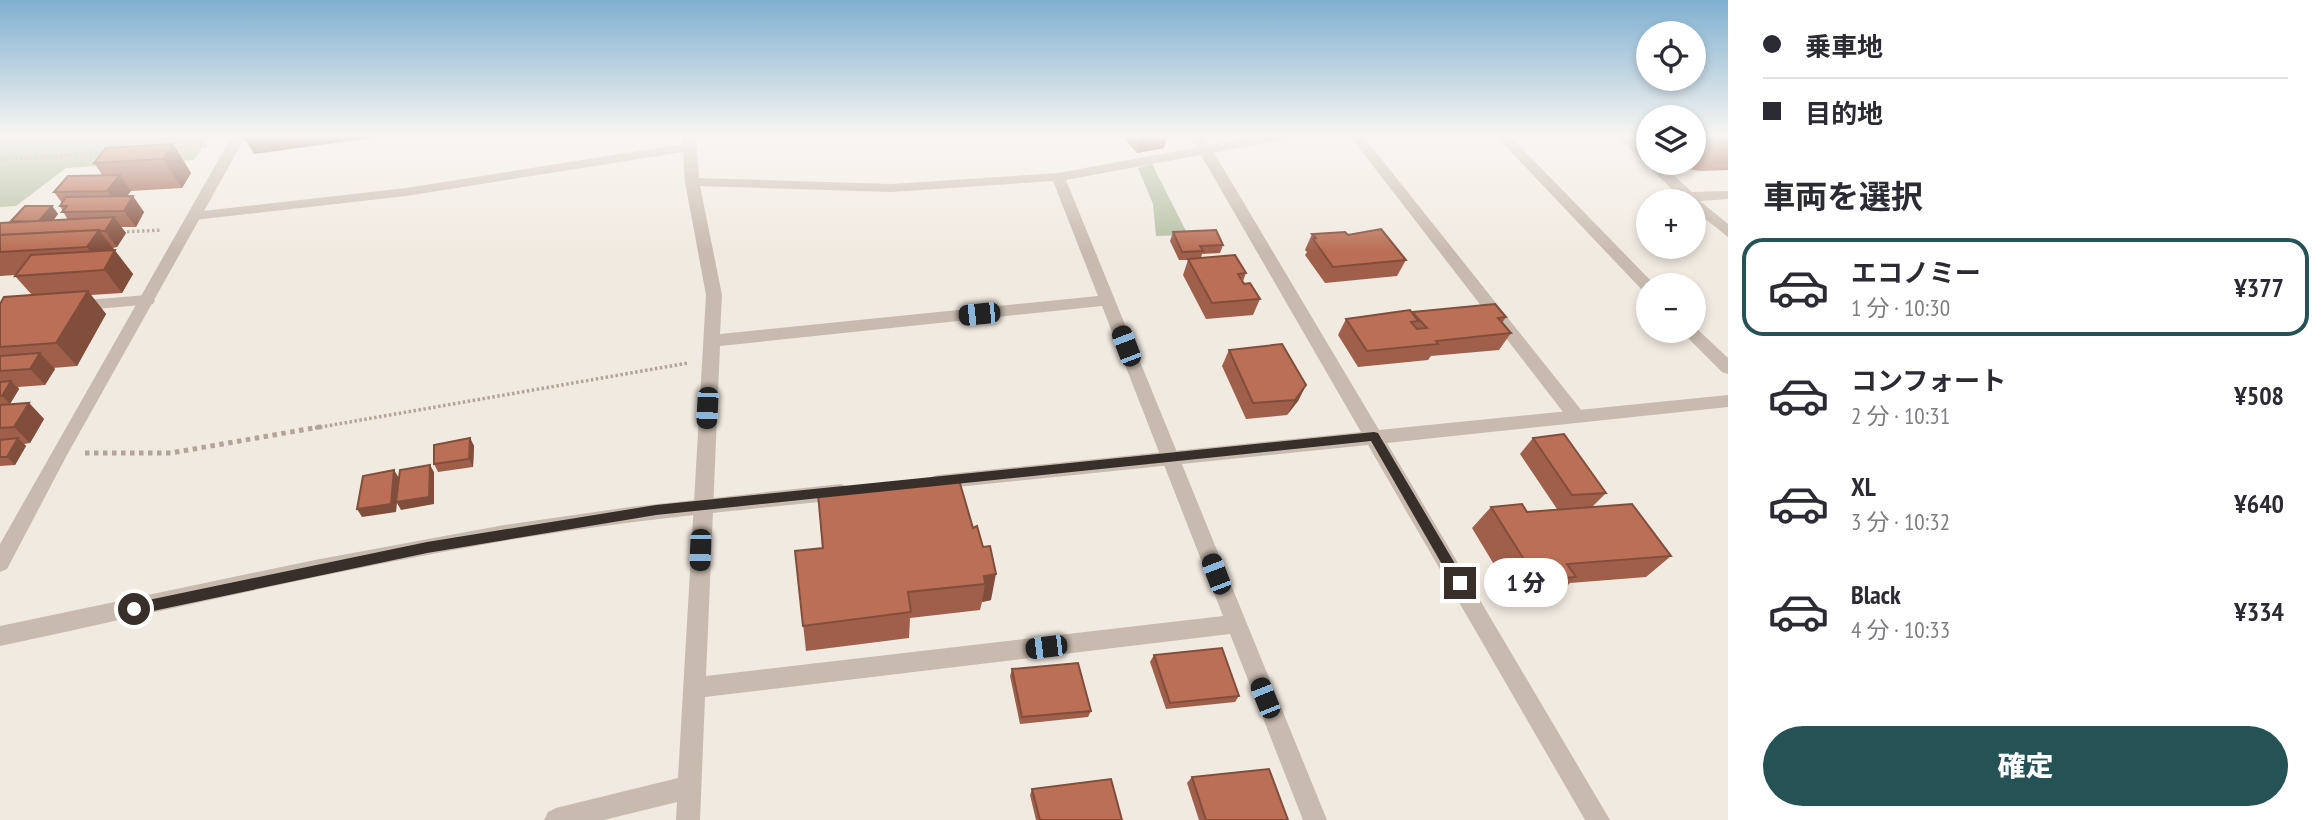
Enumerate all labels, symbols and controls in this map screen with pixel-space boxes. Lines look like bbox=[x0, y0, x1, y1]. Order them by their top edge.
map controls bbox=[1636, 21, 1706, 343]
button: locate bbox=[1636, 21, 1706, 91]
text: 乗車地 bbox=[1805, 30, 1883, 63]
text: 目的地 bbox=[1805, 97, 1883, 130]
button: layers bbox=[1636, 105, 1706, 175]
text: 車両を選択 bbox=[1763, 175, 1923, 217]
button: + bbox=[1636, 189, 1706, 259]
icon: car bbox=[1767, 256, 1830, 319]
text: エコノミー bbox=[1851, 256, 1981, 289]
text: ¥377 bbox=[2234, 271, 2284, 304]
button: − bbox=[1636, 273, 1706, 343]
text: 1 分 · 10:30 bbox=[1851, 293, 1950, 322]
car bbox=[958, 301, 1001, 327]
car bbox=[1109, 323, 1144, 369]
icon: car bbox=[1767, 364, 1830, 427]
text: コンフォート bbox=[1851, 364, 2006, 397]
text: ¥508 bbox=[2234, 379, 2284, 412]
car bbox=[696, 386, 719, 430]
text: 2 分 · 10:31 bbox=[1851, 401, 1950, 430]
text: XL bbox=[1851, 470, 1876, 503]
icon: car bbox=[1767, 472, 1830, 535]
text: ¥640 bbox=[2234, 487, 2284, 520]
text: 3 分 · 10:32 bbox=[1851, 507, 1950, 536]
car bbox=[689, 529, 712, 571]
car bbox=[1199, 551, 1234, 597]
callout: 1 分 bbox=[1484, 558, 1568, 608]
route end bbox=[1444, 567, 1476, 599]
text: 1 分 bbox=[1507, 568, 1545, 597]
text: Black bbox=[1851, 578, 1901, 611]
icon: car bbox=[1767, 580, 1830, 643]
route start bbox=[118, 593, 150, 625]
text: ¥334 bbox=[2234, 595, 2284, 628]
text: 4 分 · 10:33 bbox=[1851, 615, 1950, 644]
car bbox=[1024, 634, 1069, 660]
car bbox=[1248, 675, 1283, 721]
button: 確定 bbox=[1763, 726, 2288, 806]

